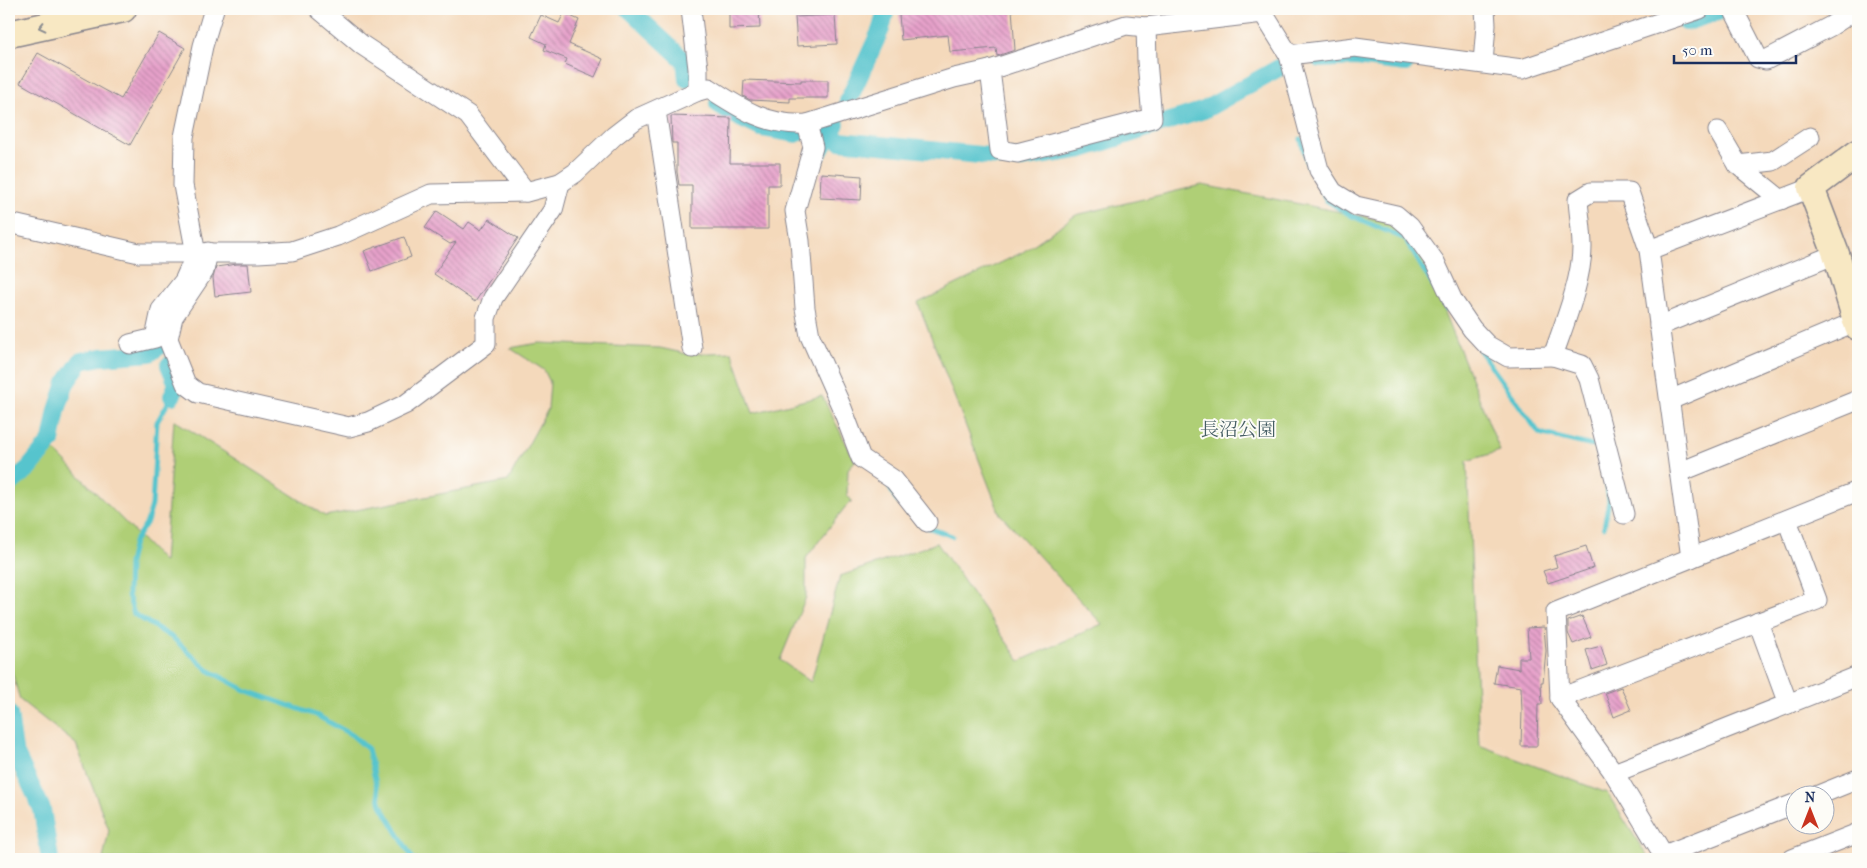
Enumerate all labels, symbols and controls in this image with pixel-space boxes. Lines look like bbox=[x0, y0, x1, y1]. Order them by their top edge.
one-way arrow bbox=[37, 21, 46, 32]
scale bar bbox=[1674, 32, 1797, 64]
text: 50 m bbox=[1682, 41, 1713, 59]
park label: 長沼公園 bbox=[1200, 419, 1276, 441]
north arrow bbox=[1784, 786, 1834, 836]
text: N bbox=[1805, 789, 1816, 806]

